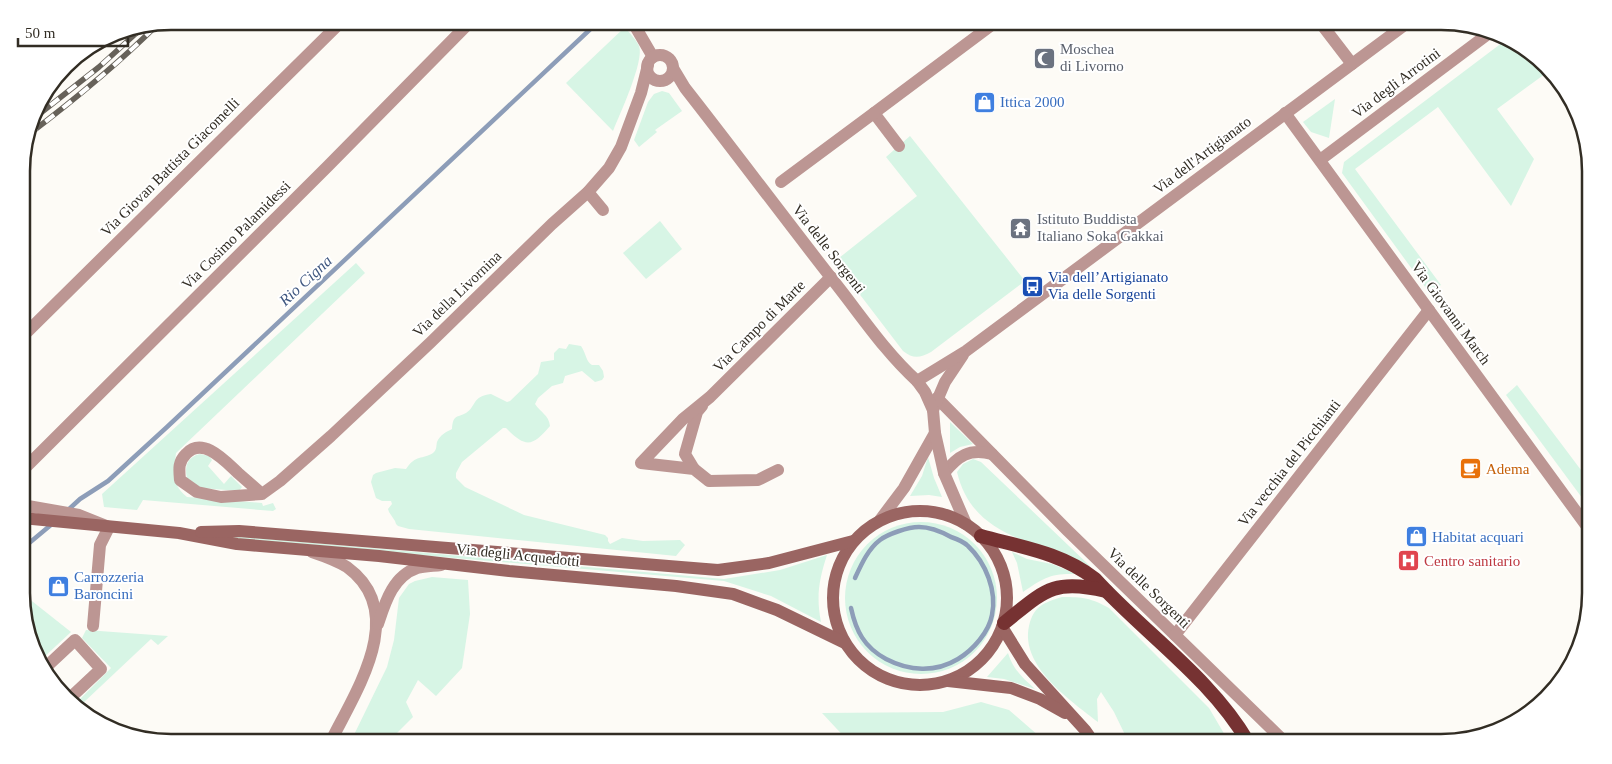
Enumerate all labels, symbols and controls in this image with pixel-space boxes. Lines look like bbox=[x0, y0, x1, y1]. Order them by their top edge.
scale bar bbox=[18, 15, 128, 47]
text: 50 m bbox=[25, 25, 56, 41]
place label: Moschea di Livorno bbox=[1060, 41, 1124, 74]
street label: Via degli Arrotini bbox=[1349, 45, 1443, 121]
mosque icon: Moschea di Livorno bbox=[1032, 46, 1056, 70]
shop icon: Ittica 2000 bbox=[972, 90, 996, 114]
place label: Ittica 2000 bbox=[1000, 94, 1065, 110]
street label: Via Giovan Battista Giacomelli bbox=[98, 95, 242, 239]
street label: Via dell'Artigianato bbox=[1150, 113, 1254, 197]
street label: Via Cosimo Palamidessi bbox=[179, 178, 293, 292]
street label: Via delle Sorgenti bbox=[789, 202, 869, 296]
place label: Istituto Buddista Italiano Soka Gakkai bbox=[1037, 211, 1164, 244]
temple icon: Istituto Buddista Italiano Soka Gakkai bbox=[1009, 216, 1033, 240]
street label: Via della Livornina bbox=[410, 248, 505, 340]
water label: Rio Cigna bbox=[275, 252, 336, 310]
street label: Via Giovanni March bbox=[1408, 258, 1494, 368]
place label: Via dell’Artigianato Via delle Sorgenti bbox=[1048, 269, 1168, 302]
bus stop icon: Via dell’Artigianato Via delle Sorgenti bbox=[1020, 274, 1044, 298]
street label: Via Campo di Marte bbox=[710, 277, 808, 375]
street label: Via vecchia del Picchianti bbox=[1235, 397, 1343, 529]
cafe icon: Adema bbox=[1458, 457, 1482, 481]
place label: Adema bbox=[1486, 461, 1530, 477]
shop icon: Habitat acquari bbox=[1404, 525, 1428, 549]
place label: Habitat acquari bbox=[1432, 529, 1524, 545]
street label: Via degli Acquedotti bbox=[455, 541, 581, 569]
street label: Via delle Sorgenti bbox=[1105, 545, 1193, 631]
hospital icon: Centro sanitario bbox=[1396, 549, 1420, 573]
place label: Centro sanitario bbox=[1424, 553, 1520, 569]
place label: Carrozzeria Baroncini bbox=[74, 569, 144, 602]
shop icon: Carrozzeria Baroncini bbox=[46, 574, 70, 598]

